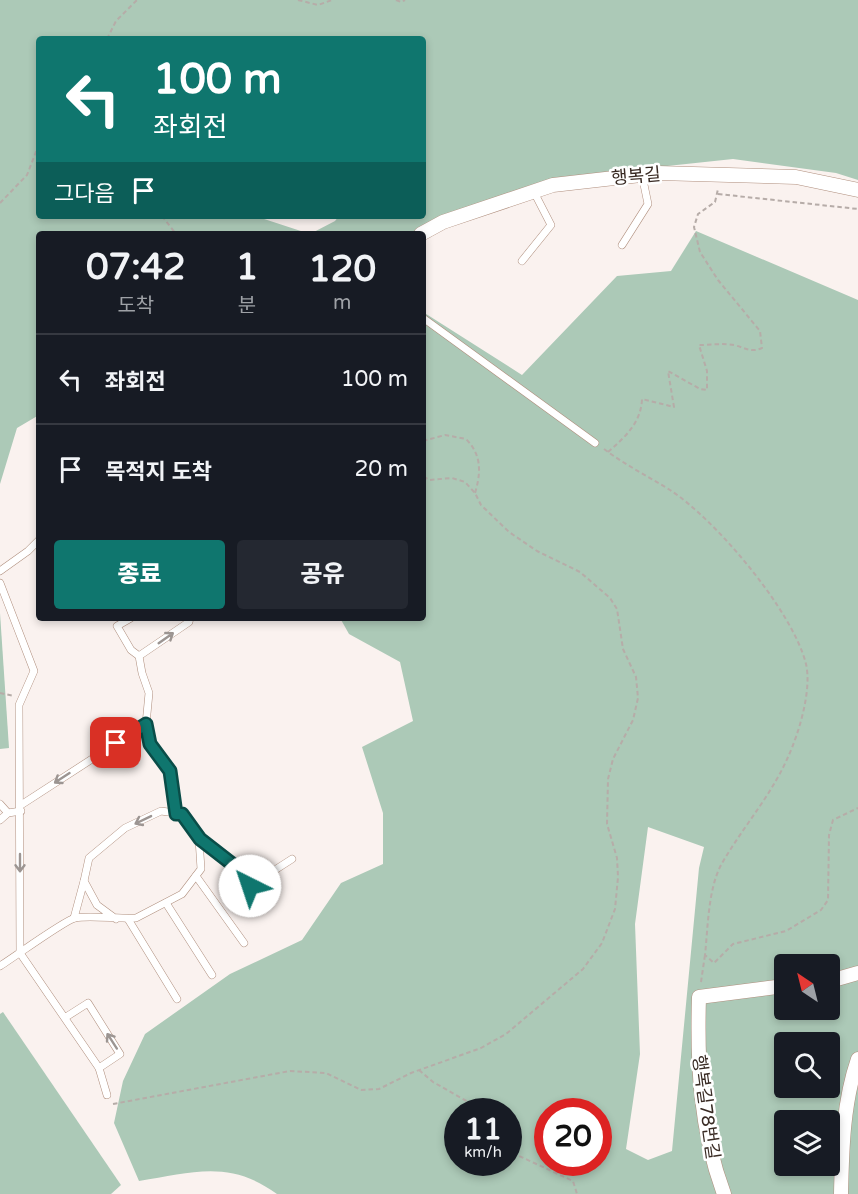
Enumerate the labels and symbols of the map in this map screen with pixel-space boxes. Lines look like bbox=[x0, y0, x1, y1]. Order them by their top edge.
street label: 행복길 bbox=[610, 163, 662, 189]
one-way arrow bbox=[157, 632, 174, 644]
pin bbox=[90, 717, 141, 768]
one-way arrow bbox=[53, 772, 70, 785]
one-way arrow bbox=[134, 814, 152, 826]
one-way arrow bbox=[14, 853, 26, 873]
position arrow bbox=[218, 854, 282, 918]
north arrow bbox=[774, 954, 840, 1020]
one-way arrow bbox=[106, 1033, 118, 1050]
street label: 행복길78번길 bbox=[688, 1053, 724, 1161]
speed limit sign: 20 bbox=[534, 1098, 612, 1176]

